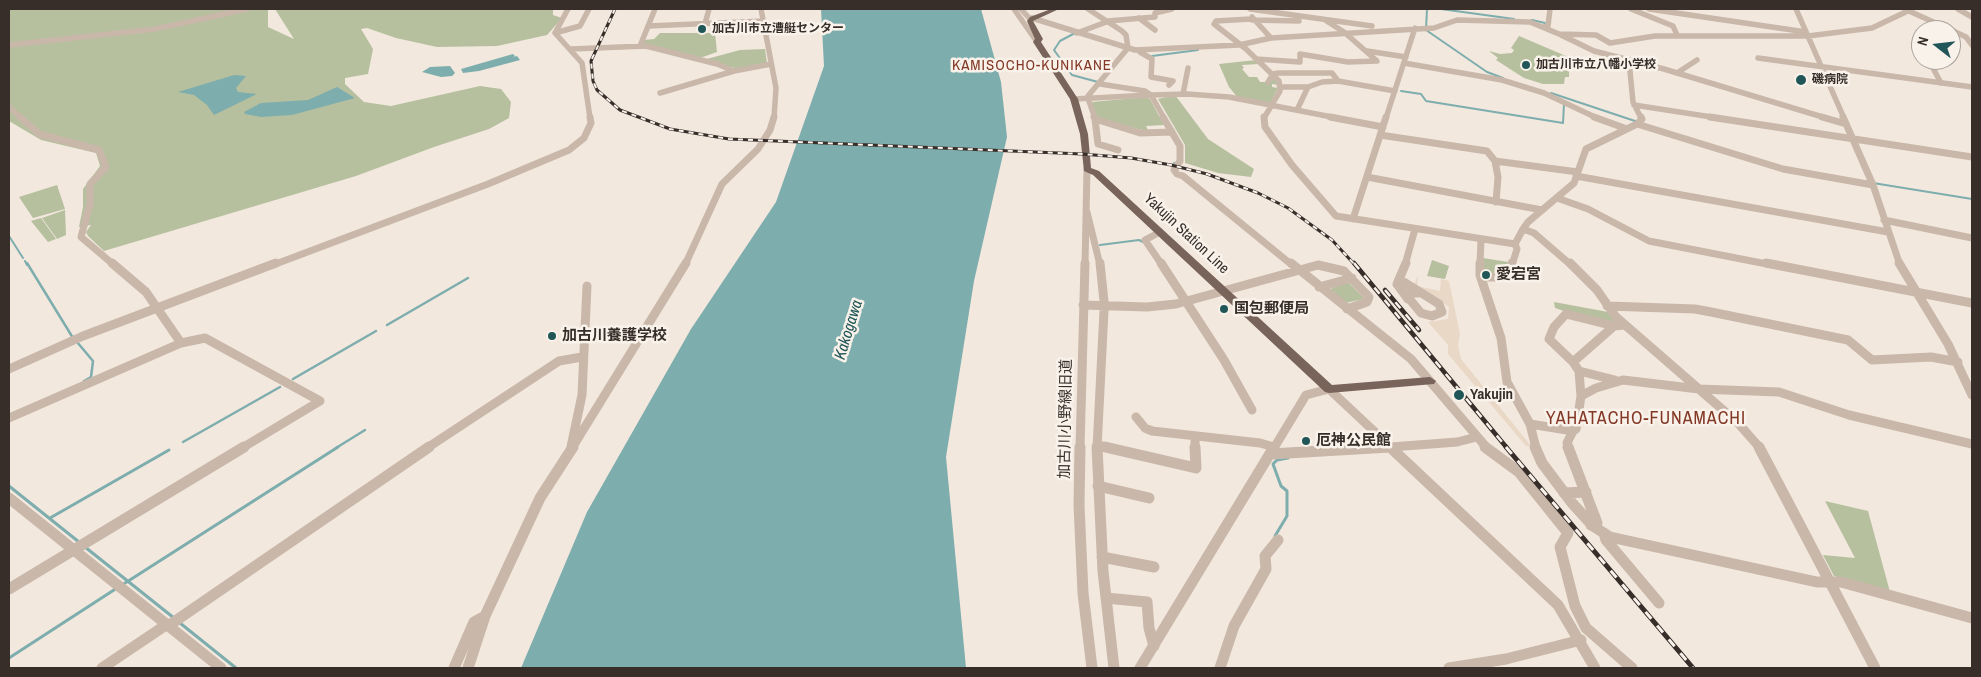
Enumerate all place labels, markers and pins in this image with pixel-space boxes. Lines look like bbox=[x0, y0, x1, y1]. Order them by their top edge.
place label: 加古川市立漕艇センター bbox=[712, 22, 844, 36]
marker: 加古川市立漕艇センター bbox=[696, 23, 708, 35]
place label: 加古川市立八幡小学校 bbox=[1536, 58, 1656, 72]
marker: 加古川市立八幡小学校 bbox=[1520, 59, 1532, 71]
marker: 磯病院 bbox=[1794, 73, 1808, 87]
place label: 磯病院 bbox=[1812, 73, 1848, 87]
place label: 愛宕宮 bbox=[1496, 266, 1541, 284]
marker: 愛宕宮 bbox=[1480, 269, 1492, 281]
place label: 国包郵便局 bbox=[1234, 300, 1309, 318]
marker: 国包郵便局 bbox=[1218, 303, 1230, 315]
place label: 加古川養護学校 bbox=[562, 327, 667, 345]
marker: 加古川養護学校 bbox=[546, 330, 558, 342]
place label: Yakujin bbox=[1470, 386, 1513, 404]
marker: Yakujin bbox=[1452, 388, 1466, 402]
place label: 厄神公民館 bbox=[1316, 432, 1391, 450]
marker: 厄神公民館 bbox=[1300, 435, 1312, 447]

